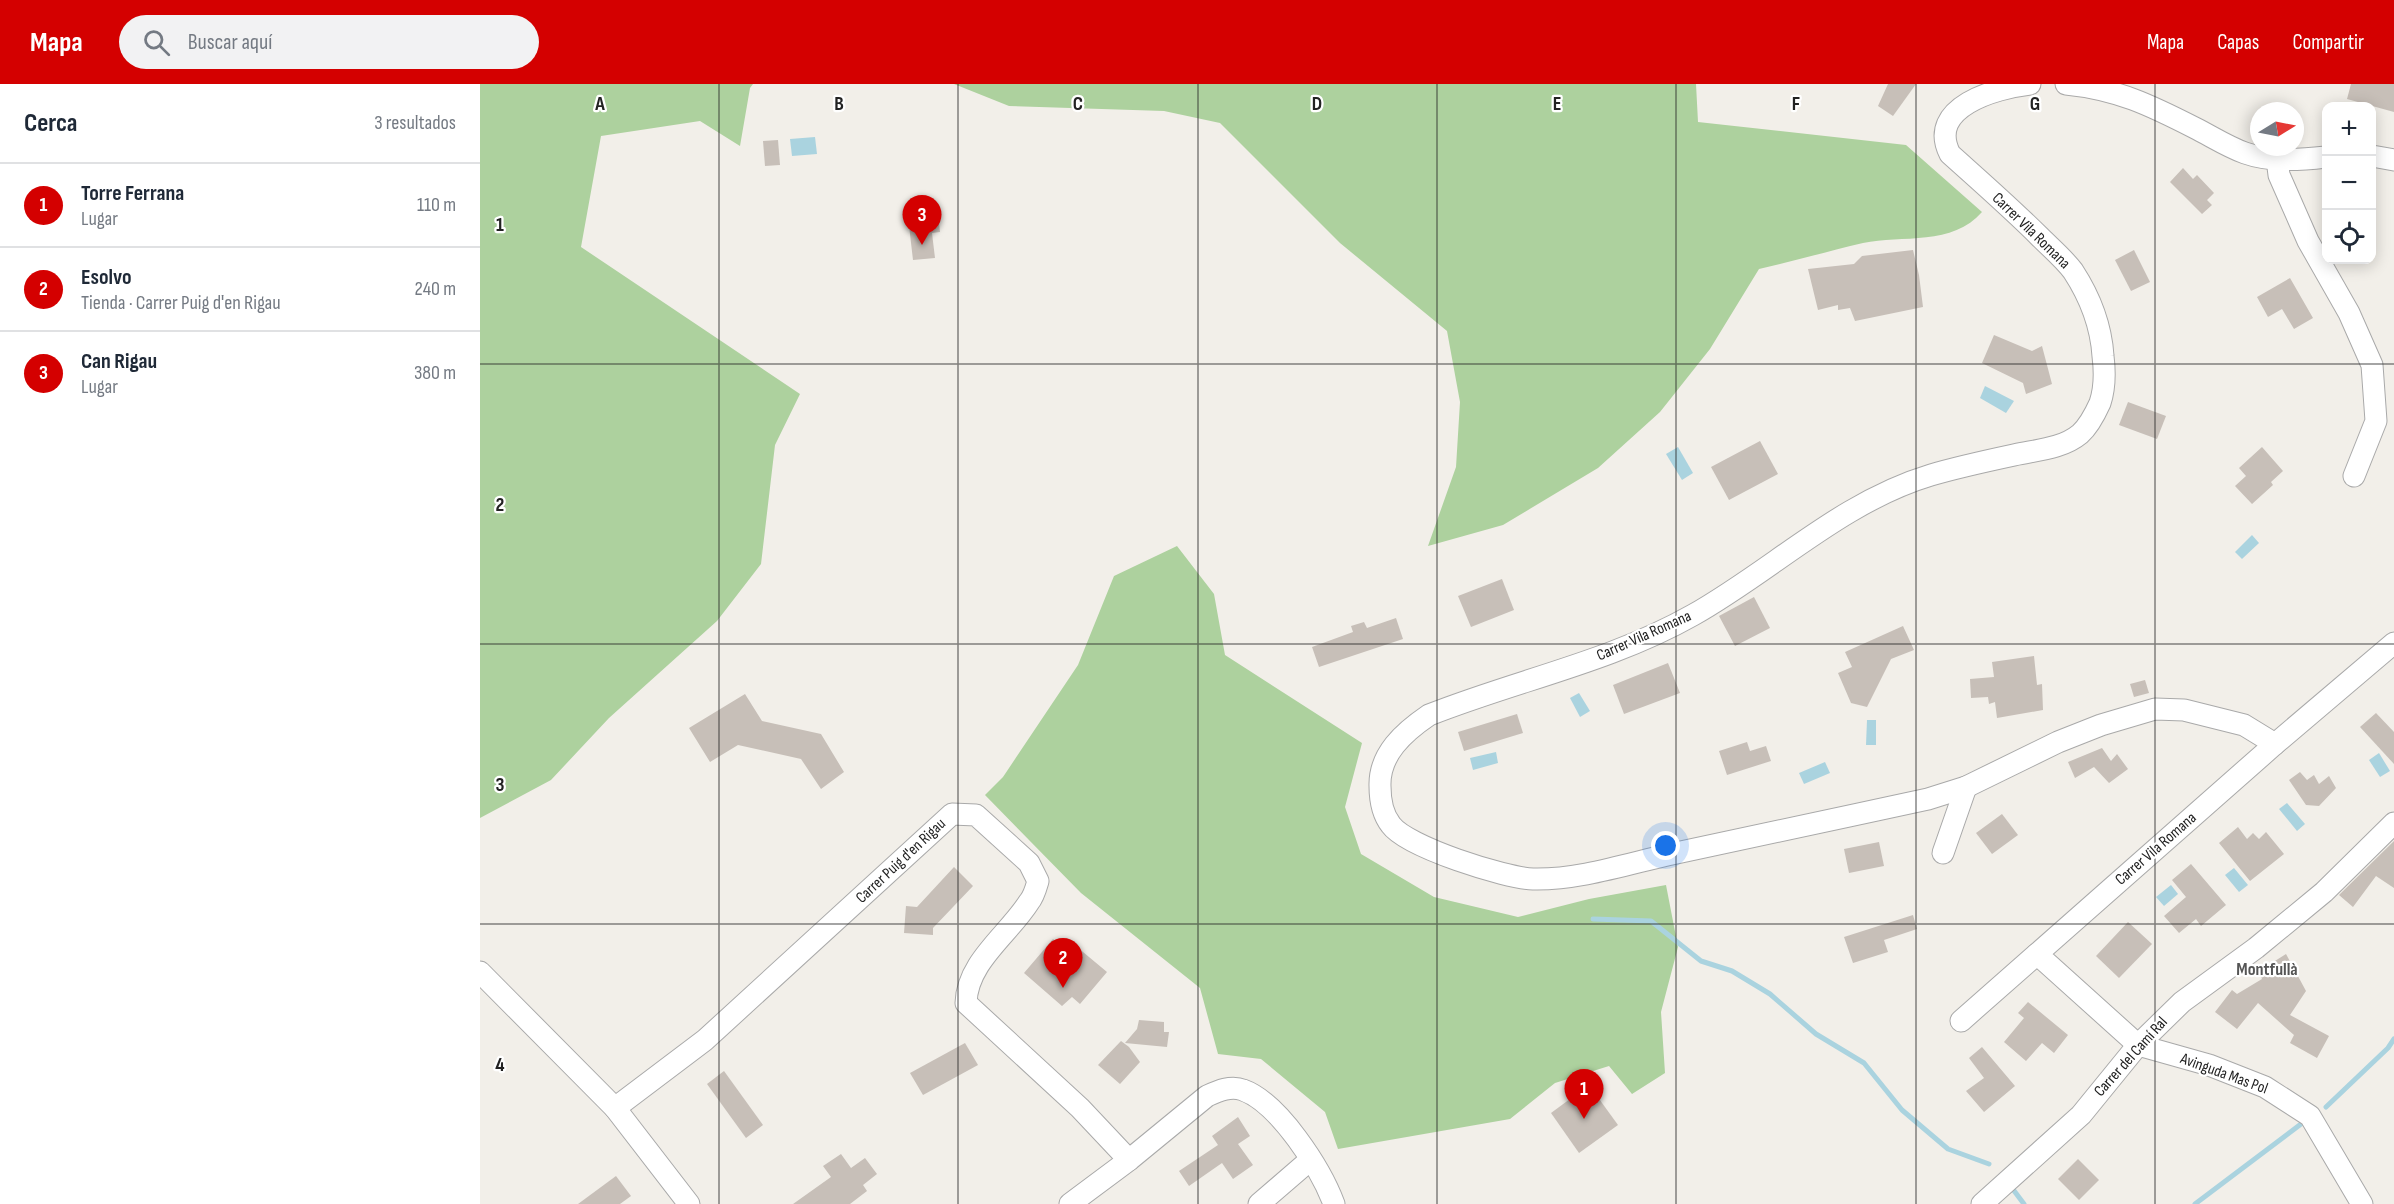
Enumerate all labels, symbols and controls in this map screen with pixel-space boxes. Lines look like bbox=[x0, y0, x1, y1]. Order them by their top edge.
search box bbox=[119, 15, 539, 69]
text: Mapa bbox=[30, 26, 83, 59]
icon: search bbox=[140, 26, 173, 59]
text: Buscar aquí bbox=[188, 29, 272, 56]
text: Mapa bbox=[2147, 30, 2184, 55]
text: Capas bbox=[2217, 30, 2259, 55]
text: Compartir bbox=[2292, 30, 2364, 55]
text: A bbox=[594, 92, 605, 116]
text: B bbox=[834, 92, 844, 116]
text: C bbox=[1073, 92, 1083, 116]
text: D bbox=[1312, 92, 1322, 116]
text: E bbox=[1553, 92, 1561, 116]
text: F bbox=[1792, 92, 1800, 116]
text: G bbox=[2030, 92, 2040, 116]
north arrow bbox=[2250, 102, 2304, 156]
map controls bbox=[2322, 102, 2376, 264]
button: + bbox=[2322, 102, 2376, 156]
text: Cerca bbox=[24, 108, 77, 139]
text: 3 resultados bbox=[374, 111, 456, 135]
button: − bbox=[2322, 156, 2376, 210]
text: Torre Ferrana bbox=[81, 180, 184, 207]
street label: Carrer Vila Romana bbox=[1988, 189, 2074, 273]
text: 1 bbox=[40, 193, 47, 217]
text: 110 m bbox=[417, 193, 456, 217]
pin: 3 bbox=[902, 196, 942, 245]
text: Lugar bbox=[81, 207, 118, 231]
button: locate bbox=[2322, 210, 2376, 264]
text: 1 bbox=[496, 213, 504, 237]
text: Esolvo bbox=[81, 264, 132, 291]
text: 2 bbox=[39, 277, 48, 301]
text: 240 m bbox=[415, 277, 456, 301]
text: Tienda · Carrer Puig d'en Rigau bbox=[81, 291, 281, 315]
text: Can Rigau bbox=[81, 348, 157, 375]
text: 3 bbox=[39, 361, 48, 385]
text: 380 m bbox=[414, 361, 456, 385]
text: Lugar bbox=[81, 375, 118, 399]
text: 2 bbox=[496, 493, 504, 517]
street label: Carrer Vila Romana bbox=[1594, 607, 1694, 665]
text: 3 bbox=[496, 773, 505, 797]
street label: Carrer Vila Romana bbox=[2112, 809, 2200, 889]
street label: Carrer Puig d'en Rigau bbox=[852, 815, 950, 907]
your location bbox=[1651, 831, 1680, 860]
pin: 2 bbox=[1044, 938, 1082, 988]
district label: Montfullà bbox=[2236, 959, 2298, 980]
street label: Carrer del Camí Ral bbox=[2090, 1013, 2172, 1101]
street label: Avinguda Mas Pol bbox=[2177, 1049, 2270, 1099]
text: 4 bbox=[495, 1053, 505, 1077]
pin: 1 bbox=[1564, 1070, 1604, 1119]

